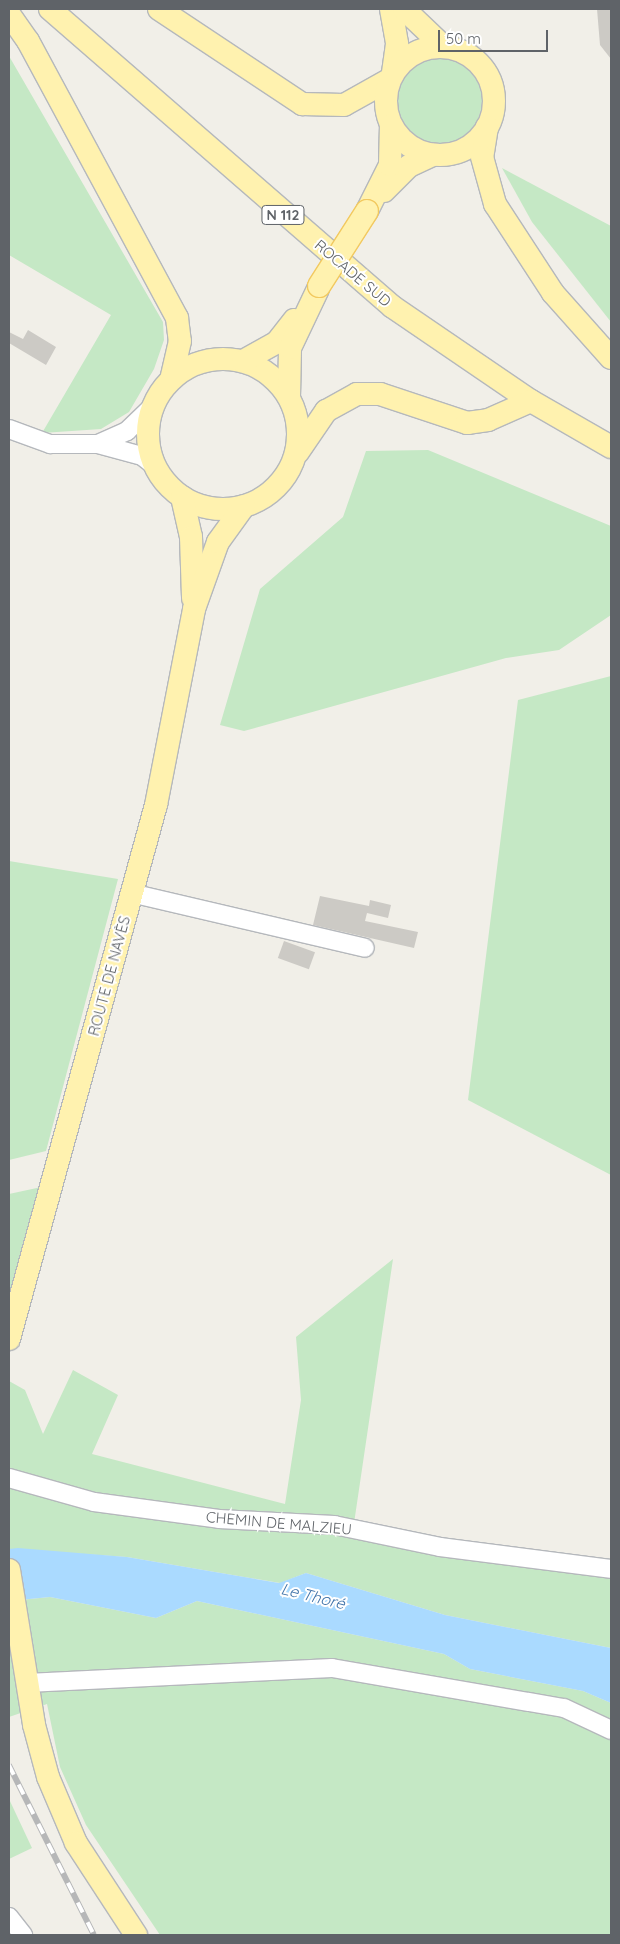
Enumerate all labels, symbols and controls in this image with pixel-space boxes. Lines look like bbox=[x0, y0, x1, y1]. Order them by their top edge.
scale bar bbox=[440, 20, 550, 52]
text: 50 m bbox=[446, 29, 481, 48]
road number: N 112 bbox=[260, 204, 306, 226]
street label: ROCADE SUD bbox=[311, 236, 395, 310]
street label: ROUTE DE NAVÈS bbox=[84, 914, 134, 1038]
street label: CHEMIN DE MALZIEU bbox=[205, 1508, 353, 1538]
water label: Le Thoré bbox=[279, 1579, 347, 1613]

